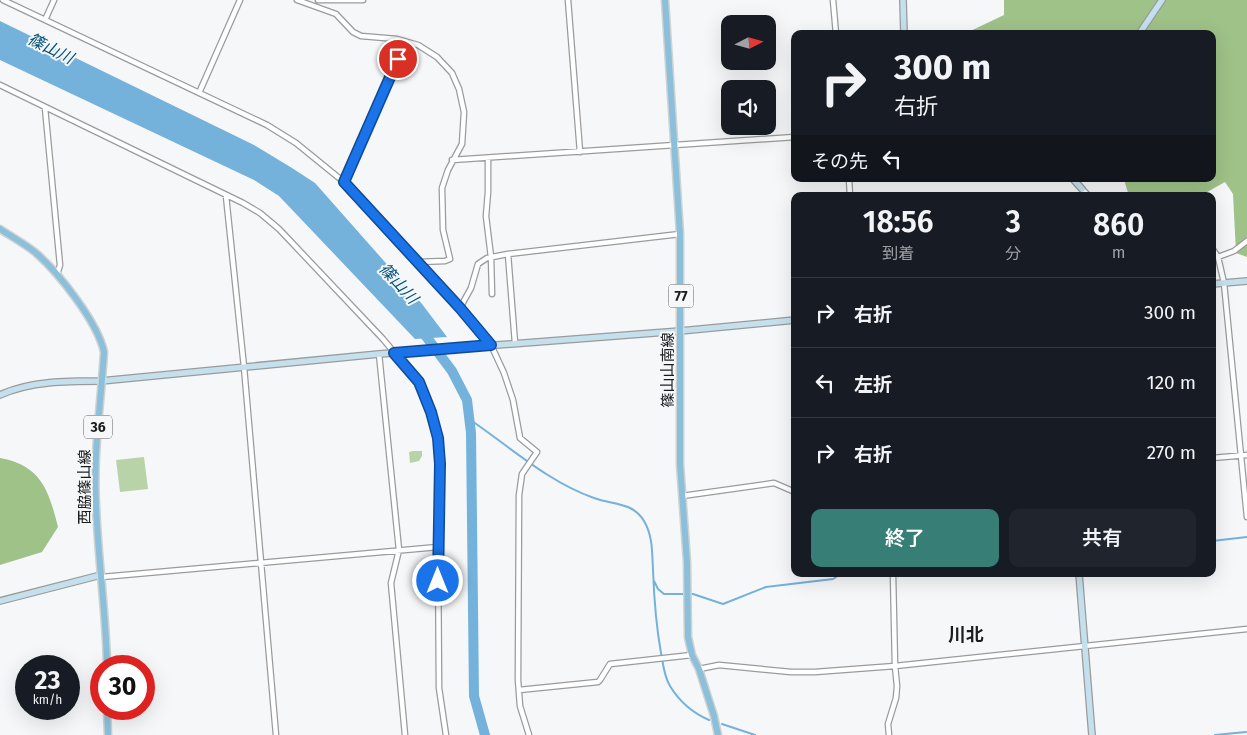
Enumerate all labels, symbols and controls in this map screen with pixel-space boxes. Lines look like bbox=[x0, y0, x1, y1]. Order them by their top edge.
north arrow bbox=[721, 15, 776, 70]
map controls bbox=[721, 15, 776, 135]
water label: 篠山川 bbox=[25, 29, 78, 68]
pin bbox=[377, 38, 419, 80]
icon: arrive bbox=[384, 45, 412, 73]
text: 300 m bbox=[894, 46, 991, 88]
icon: right bbox=[811, 50, 876, 115]
button: sound bbox=[721, 80, 776, 135]
text: 右折 bbox=[894, 93, 938, 120]
icon: left bbox=[878, 145, 906, 173]
text: その先 bbox=[811, 150, 868, 173]
text: 18:56 bbox=[863, 204, 934, 240]
text: 3 bbox=[1006, 204, 1021, 240]
text: 860 bbox=[1093, 207, 1144, 243]
text: m bbox=[1112, 243, 1125, 262]
text: 到着 bbox=[882, 244, 914, 263]
text: 分 bbox=[1005, 244, 1021, 263]
water label: 篠山川 bbox=[375, 259, 423, 309]
road number: 77 bbox=[668, 284, 694, 308]
icon: right bbox=[811, 299, 839, 327]
text: 300 m bbox=[1144, 301, 1196, 324]
text: 右折 bbox=[854, 303, 892, 326]
street label: 篠山山南線 bbox=[659, 332, 677, 408]
icon: left bbox=[811, 369, 839, 397]
text: 120 m bbox=[1146, 371, 1196, 394]
text: 左折 bbox=[854, 373, 892, 396]
road number: 36 bbox=[84, 416, 112, 438]
icon: right bbox=[811, 439, 839, 467]
text: 270 m bbox=[1147, 441, 1196, 464]
text: 右折 bbox=[854, 443, 892, 466]
street label: 西脇篠山線 bbox=[76, 449, 94, 525]
button: 終了 bbox=[811, 509, 999, 567]
button: 共有 bbox=[1009, 509, 1196, 567]
position arrow bbox=[411, 554, 463, 606]
district label: 川北 bbox=[948, 624, 984, 646]
speed limit sign: 30 bbox=[90, 655, 155, 720]
text: 23 bbox=[35, 666, 60, 696]
text: km/h bbox=[33, 693, 62, 707]

